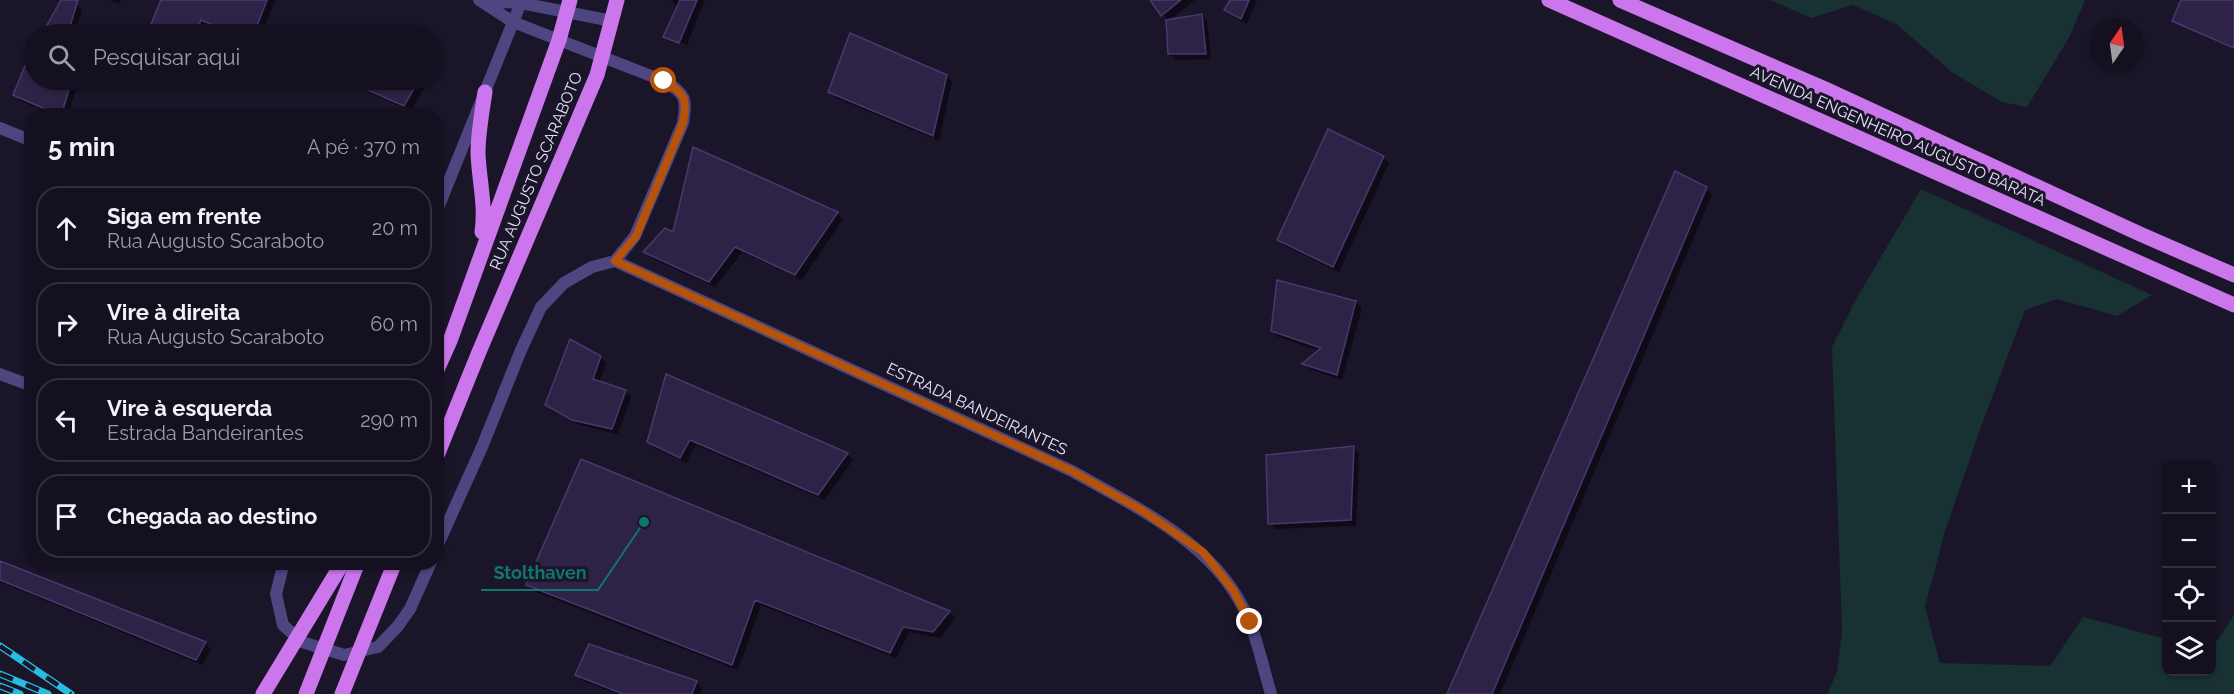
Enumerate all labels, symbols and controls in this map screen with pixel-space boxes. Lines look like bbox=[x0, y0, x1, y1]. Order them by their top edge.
north arrow bbox=[2090, 18, 2144, 72]
search box bbox=[24, 24, 444, 90]
icon: search bbox=[45, 41, 78, 74]
text: Pesquisar aqui bbox=[93, 44, 240, 70]
street label: AVENIDA ENGENHEIRO AUGUSTO BARATA bbox=[1747, 62, 2049, 210]
route start bbox=[650, 67, 676, 93]
street label: RUA AUGUSTO SCARABOTO bbox=[486, 69, 586, 273]
text: 5 min bbox=[48, 132, 115, 162]
text: A pé · 370 m bbox=[307, 135, 420, 159]
text: Siga em frente bbox=[107, 203, 261, 229]
icon: ahead bbox=[50, 212, 83, 245]
text: 20 m bbox=[372, 216, 418, 240]
text: Rua Augusto Scaraboto bbox=[107, 229, 324, 253]
text: Vire à direita bbox=[107, 299, 240, 325]
icon: right bbox=[50, 308, 83, 341]
text: 60 m bbox=[370, 312, 418, 336]
text: Rua Augusto Scaraboto bbox=[107, 325, 324, 349]
street label: ESTRADA BANDEIRANTES bbox=[884, 359, 1071, 459]
text: Vire à esquerda bbox=[107, 395, 272, 421]
icon: left bbox=[50, 404, 83, 437]
text: 290 m bbox=[360, 408, 418, 432]
text: Estrada Bandeirantes bbox=[107, 421, 304, 445]
map controls bbox=[2162, 460, 2216, 676]
button: + bbox=[2162, 460, 2216, 514]
icon: arrive bbox=[50, 500, 83, 533]
text: Chegada ao destino bbox=[107, 503, 317, 529]
button: − bbox=[2162, 514, 2216, 568]
callout: Stolthaven bbox=[481, 554, 598, 590]
text: Stolthaven bbox=[493, 562, 587, 583]
button: locate bbox=[2162, 568, 2216, 622]
route end bbox=[1236, 608, 1262, 634]
button: layers bbox=[2162, 622, 2216, 676]

